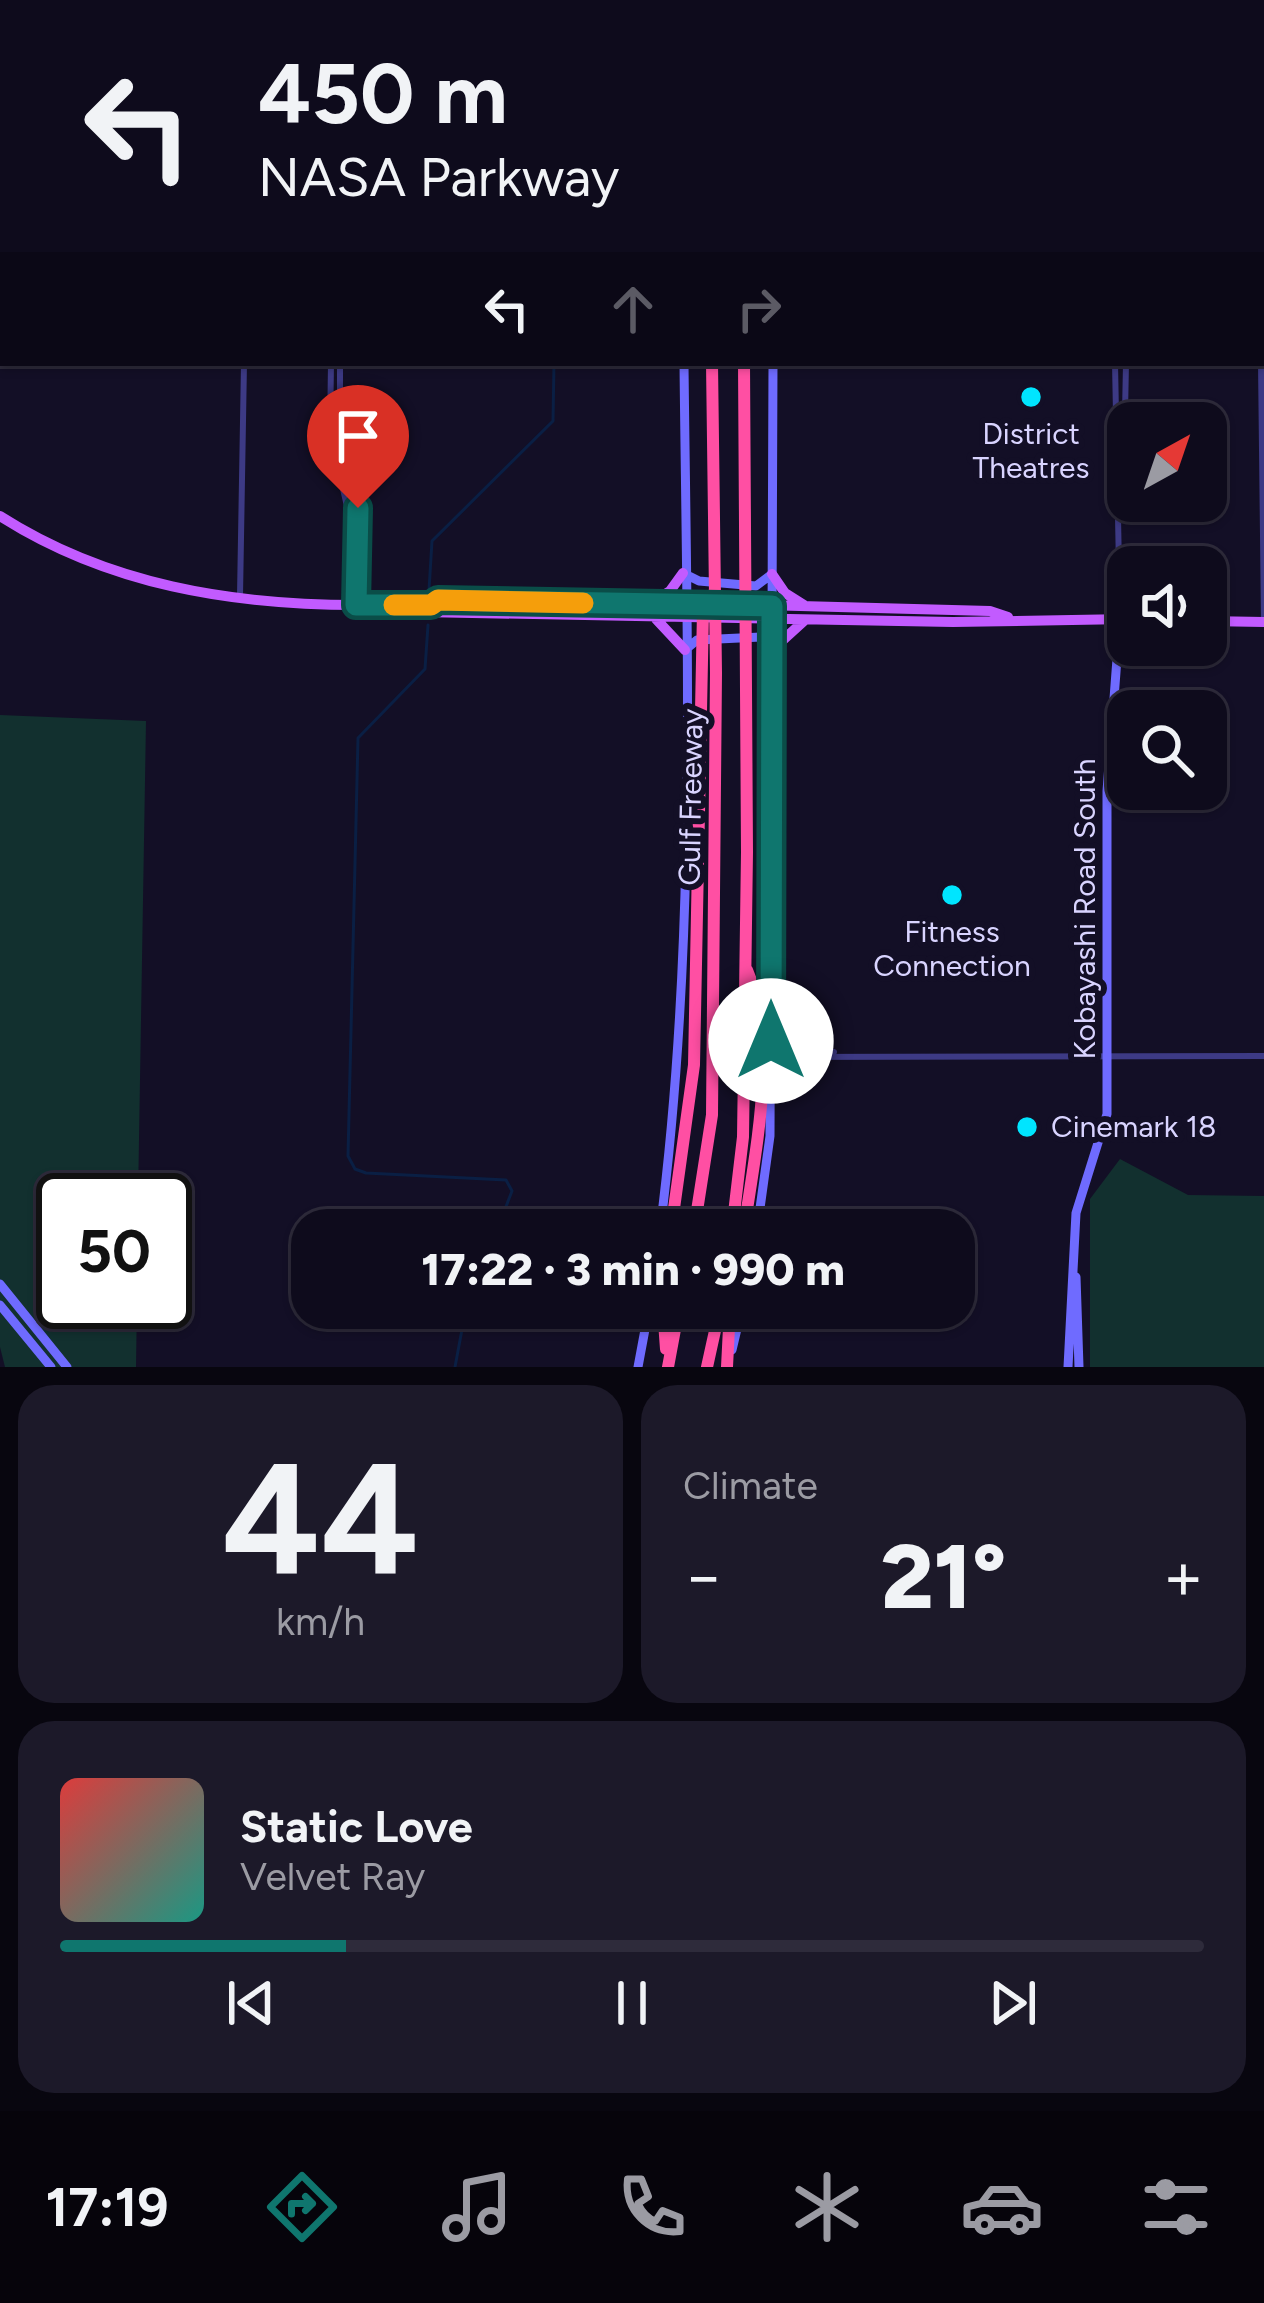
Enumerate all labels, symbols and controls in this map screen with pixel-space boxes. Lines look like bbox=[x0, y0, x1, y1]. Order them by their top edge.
text: 450 m bbox=[258, 43, 508, 144]
icon: left bbox=[60, 48, 216, 204]
text: NASA Parkway bbox=[258, 145, 619, 210]
icon: left bbox=[474, 276, 540, 342]
icon: ahead bbox=[600, 276, 666, 342]
icon: right bbox=[726, 276, 792, 342]
marker: District Theatres bbox=[1018, 384, 1044, 410]
pin bbox=[307, 385, 409, 508]
north arrow bbox=[1107, 402, 1227, 522]
map controls bbox=[1107, 402, 1227, 810]
icon: arrive bbox=[325, 403, 391, 469]
place label: District Theatres bbox=[973, 415, 1089, 486]
button: sound bbox=[1107, 546, 1227, 666]
button: search bbox=[1107, 690, 1227, 810]
street label: Gulf Freeway bbox=[670, 708, 711, 886]
street label: Kobayashi Road South bbox=[1066, 758, 1103, 1060]
marker: Fitness Connection bbox=[939, 882, 965, 908]
place label: Fitness Connection bbox=[873, 913, 1031, 984]
position arrow bbox=[708, 978, 834, 1104]
place label: Cinemark 18 bbox=[1051, 1108, 1216, 1145]
marker: Cinemark 18 bbox=[1014, 1114, 1040, 1140]
speed limit sign: 50 bbox=[36, 1173, 192, 1329]
text: 17:22 · 3 min · 990 m bbox=[421, 1242, 845, 1296]
text: 44 bbox=[222, 1426, 419, 1613]
text: Climate bbox=[683, 1462, 818, 1509]
text: 21° bbox=[881, 1522, 1006, 1631]
text: − bbox=[683, 1536, 724, 1616]
text: + bbox=[1163, 1536, 1204, 1616]
text: km/h bbox=[276, 1598, 365, 1645]
text: Static Love bbox=[240, 1799, 473, 1853]
text: Velvet Ray bbox=[240, 1853, 425, 1900]
icon: previous bbox=[218, 1970, 284, 2036]
icon: pause bbox=[599, 1970, 665, 2036]
icon: next bbox=[980, 1970, 1046, 2036]
icon: directions bbox=[260, 2165, 344, 2249]
icon: music bbox=[435, 2165, 519, 2249]
icon: phone bbox=[610, 2165, 694, 2249]
icon: climate bbox=[785, 2165, 869, 2249]
icon: car bbox=[960, 2165, 1044, 2249]
icon: filters bbox=[1134, 2165, 1218, 2249]
text: 17:19 bbox=[45, 2175, 169, 2240]

